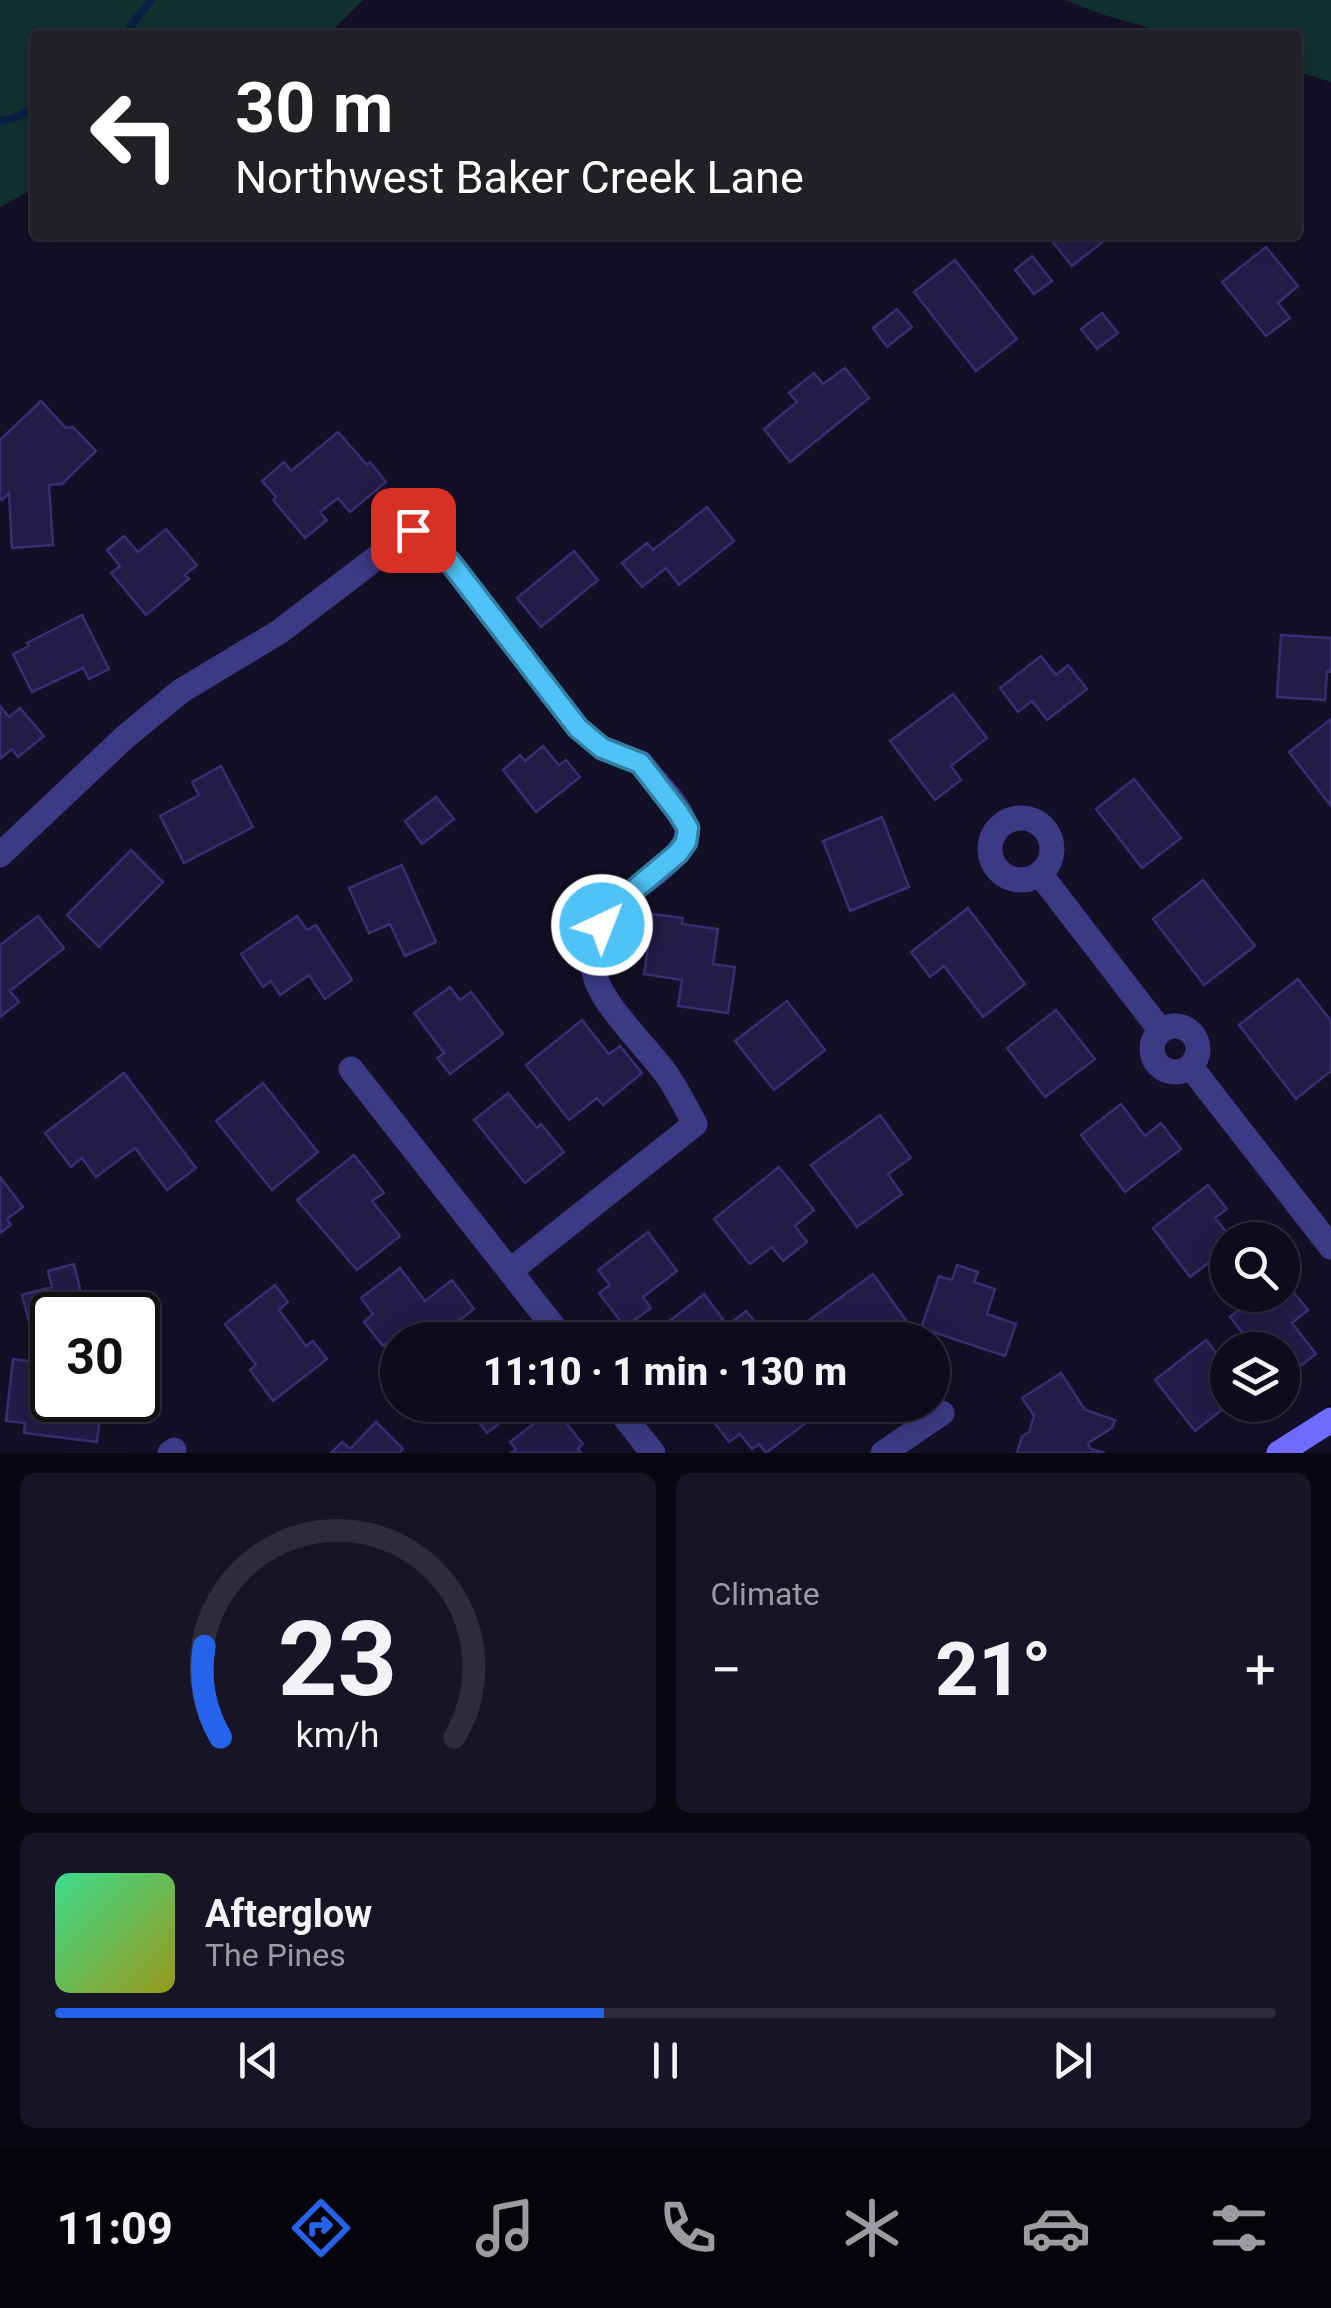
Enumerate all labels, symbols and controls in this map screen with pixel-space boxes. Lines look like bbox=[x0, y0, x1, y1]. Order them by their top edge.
text: 30 m bbox=[235, 67, 393, 149]
icon: left bbox=[70, 70, 200, 200]
text: Northwest Baker Creek Lane bbox=[235, 151, 804, 204]
pin bbox=[371, 488, 456, 573]
icon: arrive bbox=[386, 503, 441, 558]
position arrow bbox=[550, 873, 654, 977]
map controls bbox=[1210, 1222, 1300, 1422]
button: search bbox=[1210, 1222, 1300, 1312]
speed limit sign: 30 bbox=[30, 1292, 160, 1422]
button: layers bbox=[1210, 1332, 1300, 1422]
text: 11:10 · 1 min · 130 m bbox=[483, 1350, 847, 1394]
text: Climate bbox=[711, 1575, 820, 1613]
text: 23 bbox=[278, 1599, 397, 1720]
text: 21° bbox=[935, 1625, 1051, 1713]
text: − bbox=[711, 1638, 742, 1702]
text: + bbox=[1245, 1638, 1276, 1702]
text: km/h bbox=[296, 1714, 380, 1756]
text: Afterglow bbox=[205, 1892, 372, 1936]
text: The Pines bbox=[205, 1936, 346, 1974]
icon: previous bbox=[231, 2033, 286, 2088]
icon: pause bbox=[638, 2033, 693, 2088]
icon: next bbox=[1045, 2033, 1100, 2088]
icon: directions bbox=[286, 2193, 356, 2263]
icon: music bbox=[470, 2193, 540, 2263]
icon: phone bbox=[653, 2193, 723, 2263]
icon: climate bbox=[837, 2193, 907, 2263]
icon: car bbox=[1021, 2193, 1091, 2263]
icon: filters bbox=[1204, 2193, 1274, 2263]
text: 11:09 bbox=[57, 2202, 173, 2255]

